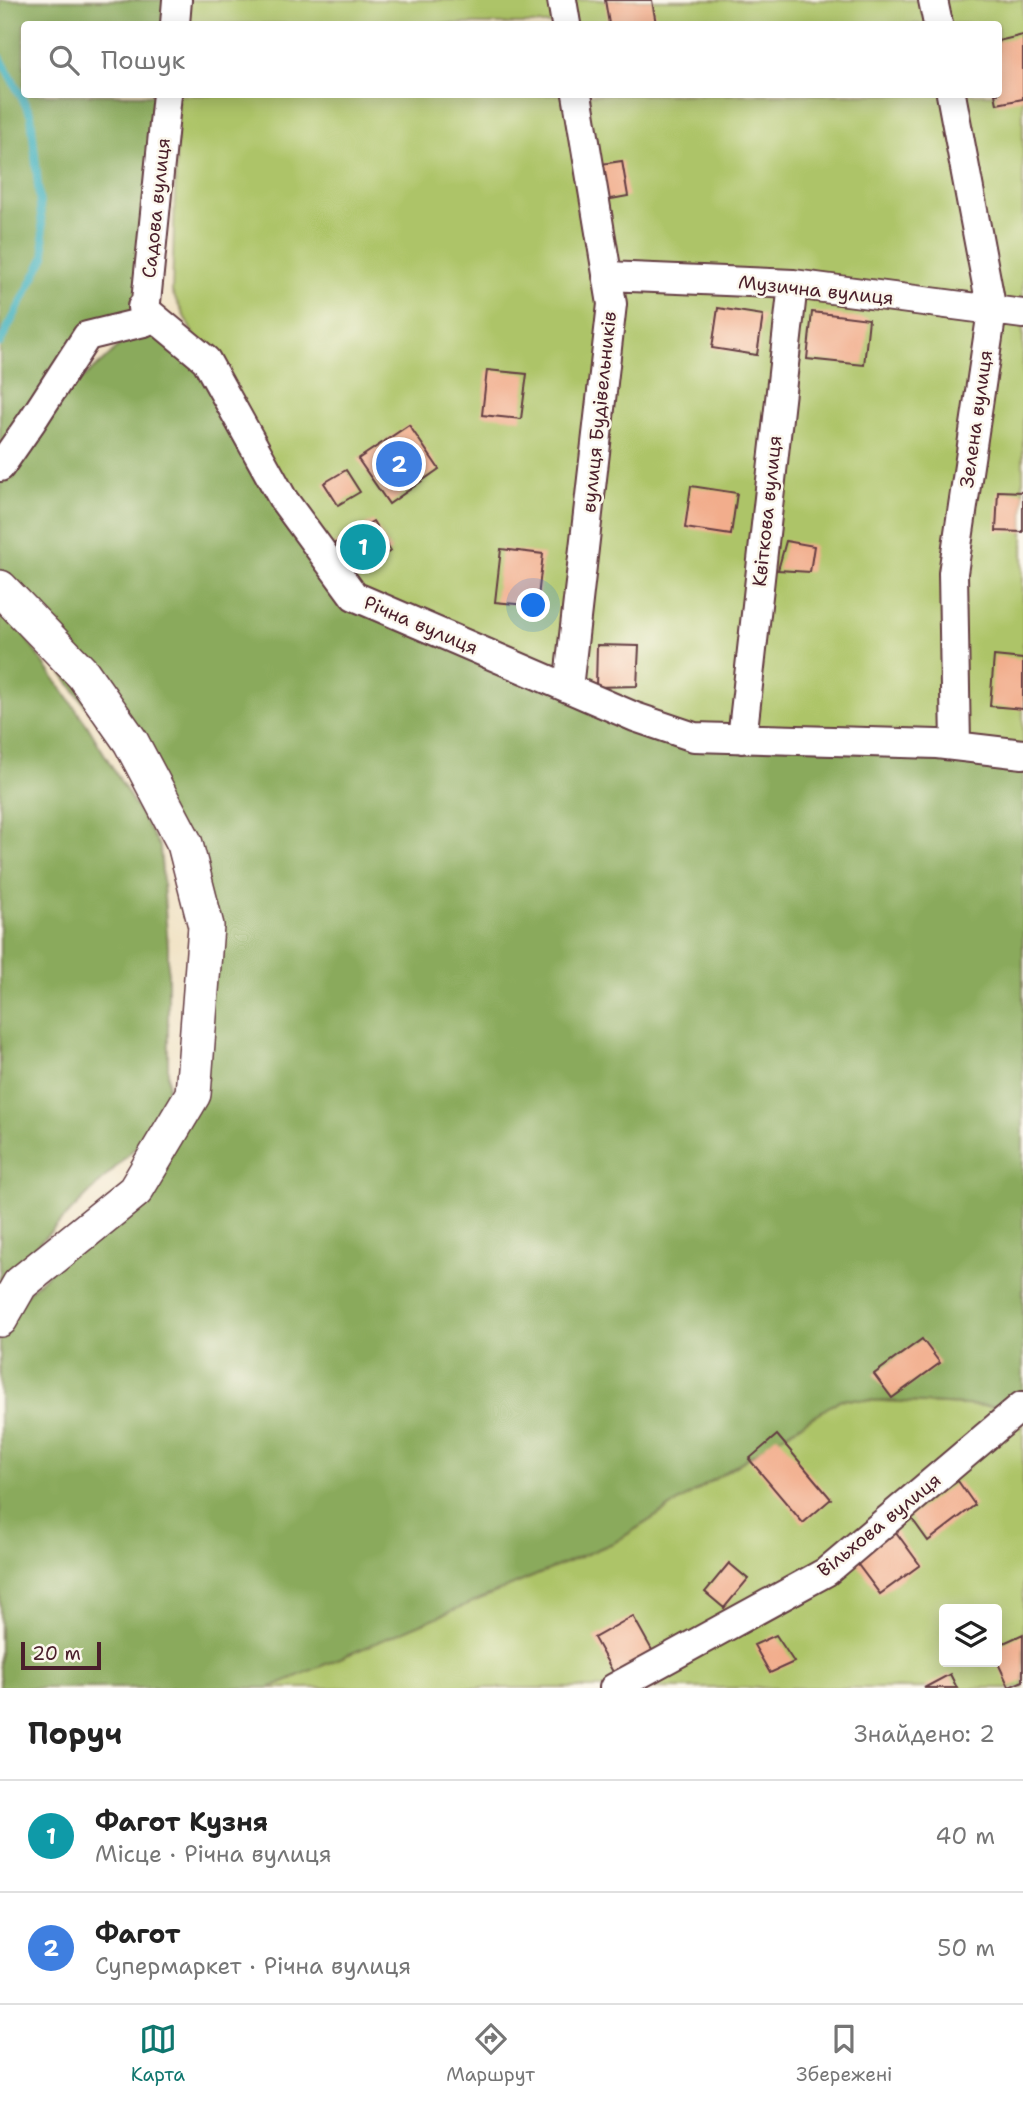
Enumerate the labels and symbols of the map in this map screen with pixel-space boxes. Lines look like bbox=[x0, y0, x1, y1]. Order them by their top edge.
street label: Садова вулиця bbox=[136, 137, 176, 279]
street label: Музична вулиця bbox=[737, 269, 895, 311]
street label: вулиця Будівельників bbox=[576, 310, 622, 514]
street label: Зелена вулиця bbox=[954, 349, 998, 489]
street label: Квіткова вулиця bbox=[747, 434, 787, 588]
pin: 2 bbox=[376, 438, 422, 490]
pin: 1 bbox=[340, 521, 386, 573]
your location bbox=[516, 588, 550, 622]
street label: Річна вулиця bbox=[360, 590, 482, 660]
street label: Вільхова вулиця bbox=[812, 1467, 946, 1583]
scale bar bbox=[21, 1639, 102, 1671]

